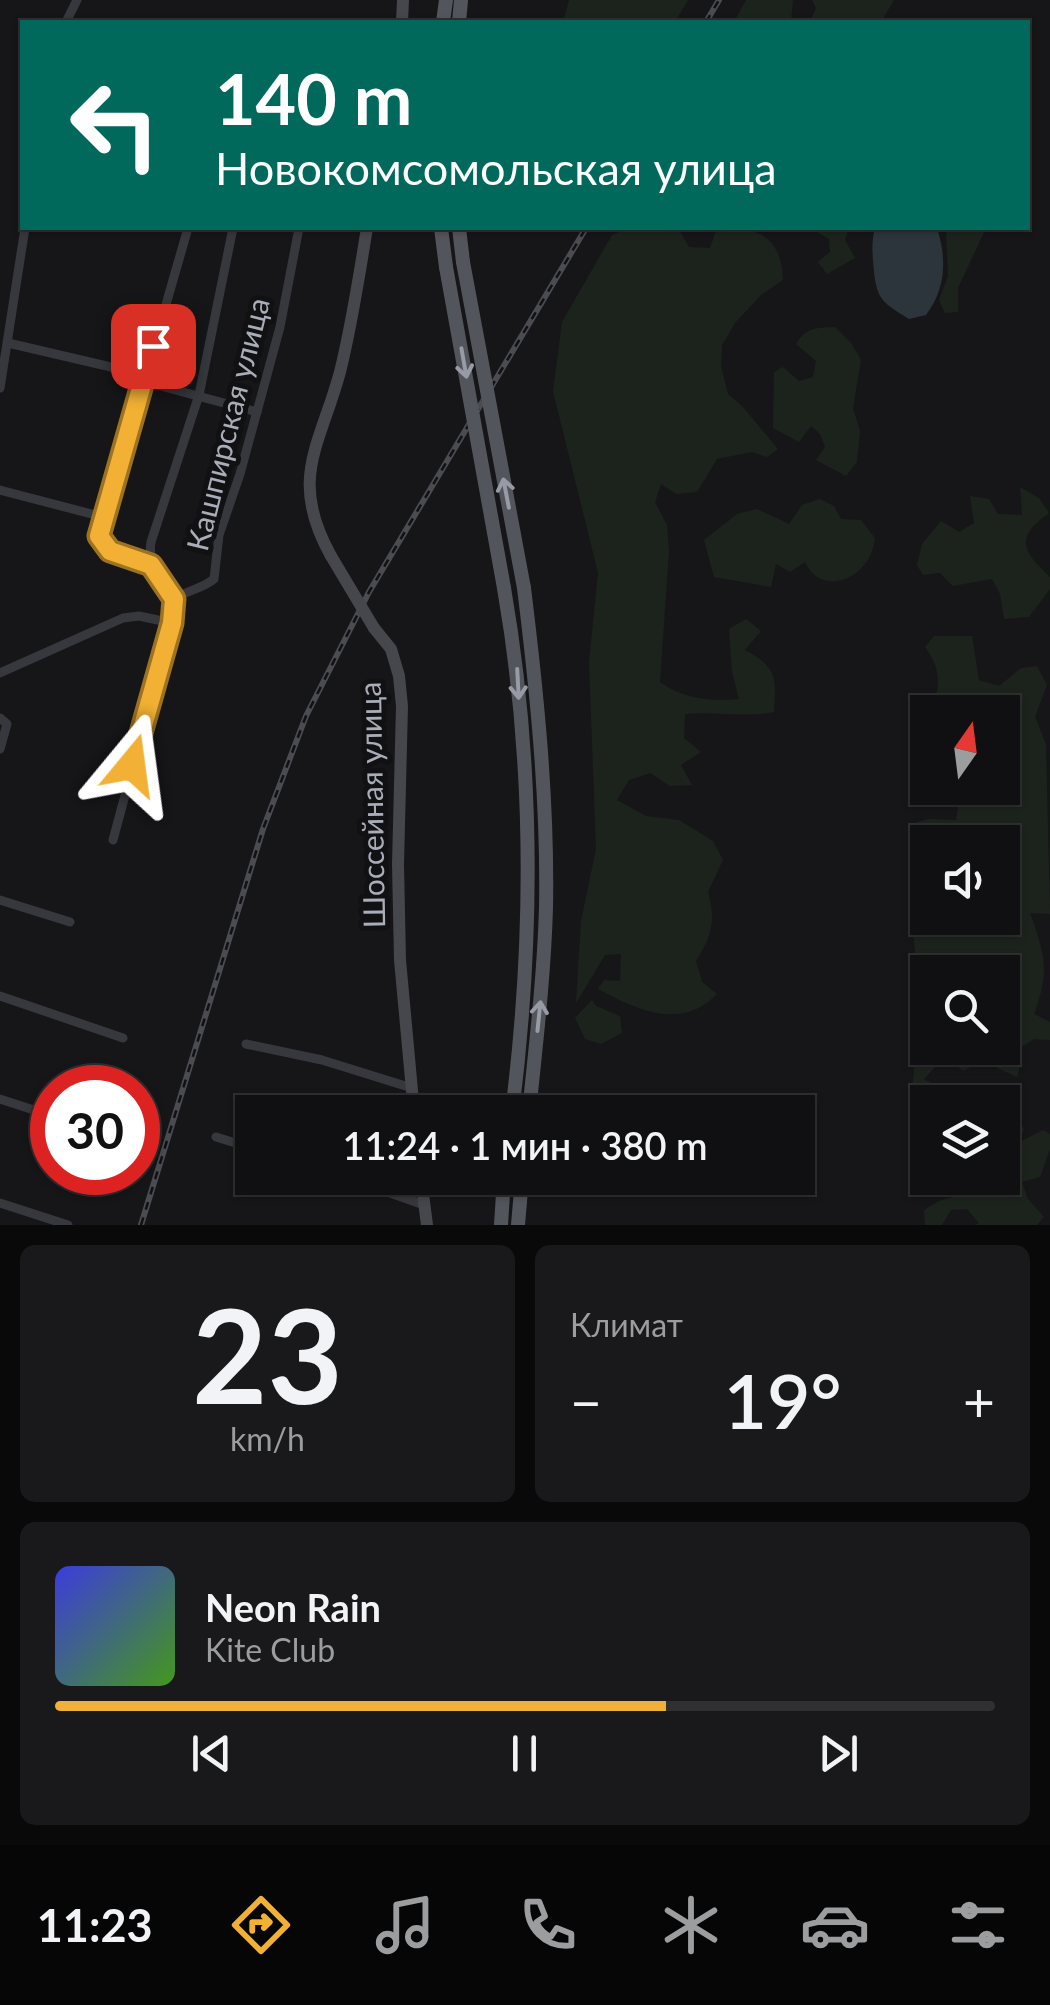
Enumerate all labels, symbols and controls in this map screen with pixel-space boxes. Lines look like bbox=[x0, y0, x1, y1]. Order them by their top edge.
text: 140 m bbox=[215, 56, 412, 140]
icon: left bbox=[50, 60, 180, 190]
text: Новокомсомольская улица bbox=[215, 141, 777, 195]
street label: Кашпирская улица bbox=[178, 294, 276, 554]
pin bbox=[111, 304, 196, 389]
icon: arrive bbox=[126, 319, 181, 374]
one-way arrow bbox=[455, 347, 474, 379]
one-way arrow bbox=[496, 477, 515, 509]
one-way arrow bbox=[509, 668, 528, 700]
street label: Шоссейная улица bbox=[351, 682, 391, 928]
north arrow bbox=[910, 695, 1020, 805]
map controls bbox=[910, 695, 1020, 1195]
position arrow bbox=[80, 713, 184, 817]
button: sound bbox=[910, 825, 1020, 935]
button: search bbox=[910, 955, 1020, 1065]
one-way arrow bbox=[530, 1000, 549, 1032]
speed limit sign: 30 bbox=[30, 1065, 160, 1195]
button: layers bbox=[910, 1085, 1020, 1195]
text: 11:24 · 1 мин · 380 m bbox=[342, 1122, 708, 1168]
text: 23 bbox=[192, 1276, 343, 1432]
text: Климат bbox=[570, 1305, 683, 1344]
text: 19° bbox=[723, 1355, 842, 1445]
text: − bbox=[570, 1368, 602, 1434]
text: + bbox=[963, 1368, 995, 1434]
text: km/h bbox=[230, 1419, 305, 1458]
text: Neon Rain bbox=[205, 1584, 381, 1630]
text: Kite Club bbox=[205, 1630, 335, 1669]
icon: previous bbox=[184, 1726, 239, 1781]
icon: pause bbox=[497, 1726, 552, 1781]
icon: next bbox=[811, 1726, 866, 1781]
icon: directions bbox=[226, 1890, 296, 1960]
icon: music bbox=[370, 1890, 440, 1960]
icon: phone bbox=[513, 1890, 583, 1960]
icon: climate bbox=[656, 1890, 726, 1960]
icon: car bbox=[800, 1890, 870, 1960]
icon: filters bbox=[943, 1890, 1013, 1960]
text: 11:23 bbox=[37, 1898, 153, 1952]

